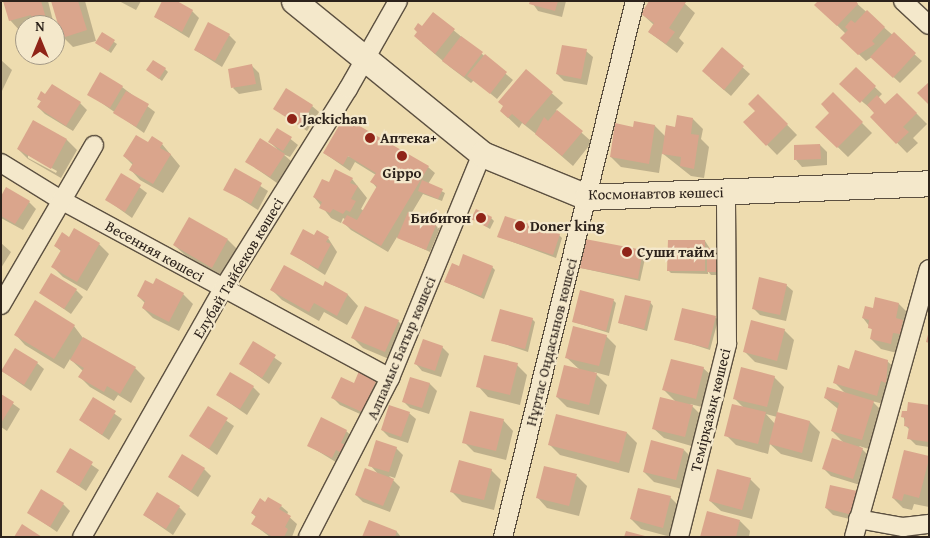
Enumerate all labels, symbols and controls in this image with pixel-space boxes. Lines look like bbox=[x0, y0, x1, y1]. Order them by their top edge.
north arrow bbox=[15, 15, 65, 65]
text: N bbox=[35, 16, 45, 36]
place label: Jackichan bbox=[302, 110, 367, 128]
marker: Jackichan bbox=[286, 113, 298, 125]
place label: Аптека+ bbox=[380, 129, 437, 147]
marker: Аптека+ bbox=[364, 132, 376, 144]
marker: Gippo bbox=[396, 150, 408, 162]
place label: Gippo bbox=[383, 164, 421, 182]
street label: Космонавтов көшесі bbox=[588, 183, 724, 203]
street label: Елубай Тайбеков көшесі bbox=[189, 195, 287, 341]
place label: Бибигон bbox=[411, 209, 471, 227]
marker: Бибигон bbox=[475, 212, 487, 224]
street label: Весенняя көшесі bbox=[103, 216, 207, 286]
place label: Doner king bbox=[530, 217, 604, 235]
marker: Doner king bbox=[514, 220, 526, 232]
place label: Суши тайм bbox=[637, 243, 715, 261]
marker: Суши тайм bbox=[621, 246, 633, 258]
street label: Нұртас Оңдасынов көшесі bbox=[521, 256, 581, 428]
street label: Алпамыс Батыр көшесі bbox=[363, 274, 439, 422]
street label: Темірқазық көшесі bbox=[686, 346, 734, 474]

